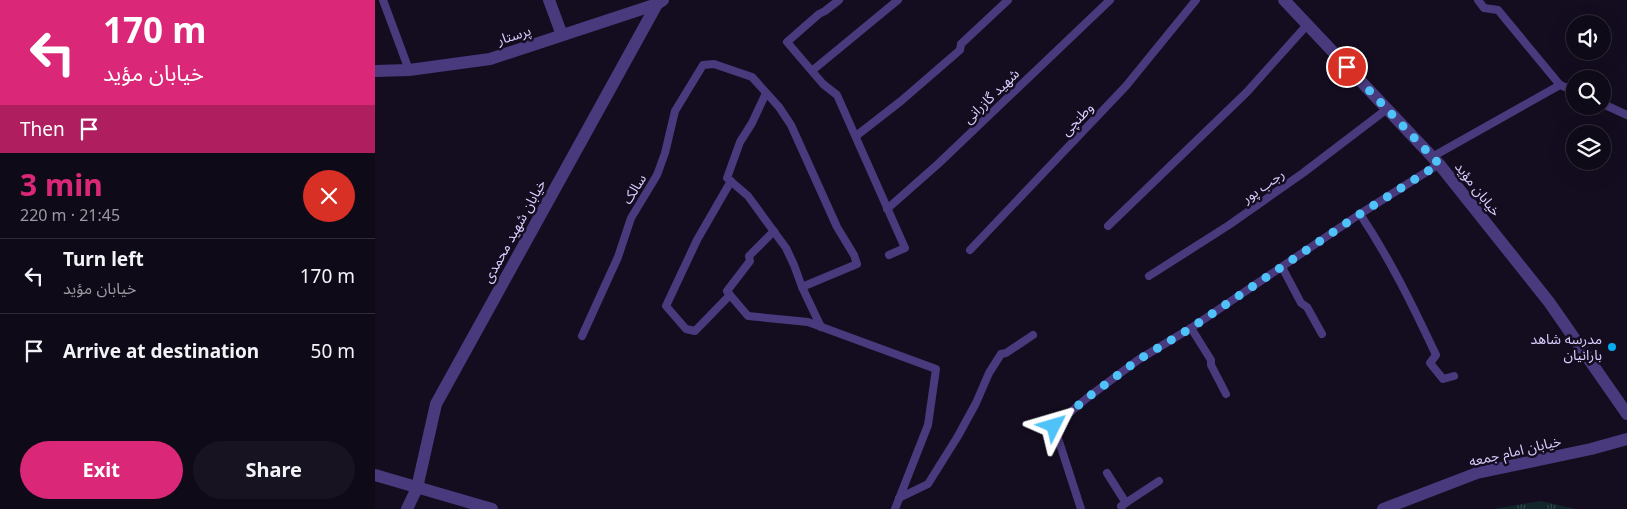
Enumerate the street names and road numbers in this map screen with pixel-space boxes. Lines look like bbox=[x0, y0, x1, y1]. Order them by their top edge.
street label: پرستار bbox=[493, 20, 534, 50]
street label: شهید گازرانی bbox=[958, 64, 1023, 127]
street label: وطنچی bbox=[1056, 98, 1098, 140]
street label: خیابان مؤید bbox=[1451, 158, 1506, 220]
street label: رجب پور bbox=[1237, 164, 1288, 209]
street label: سالک bbox=[617, 170, 650, 207]
street label: خیابان شهید محمدی bbox=[477, 176, 550, 286]
street label: خیابان امام جمعه bbox=[1467, 431, 1563, 472]

